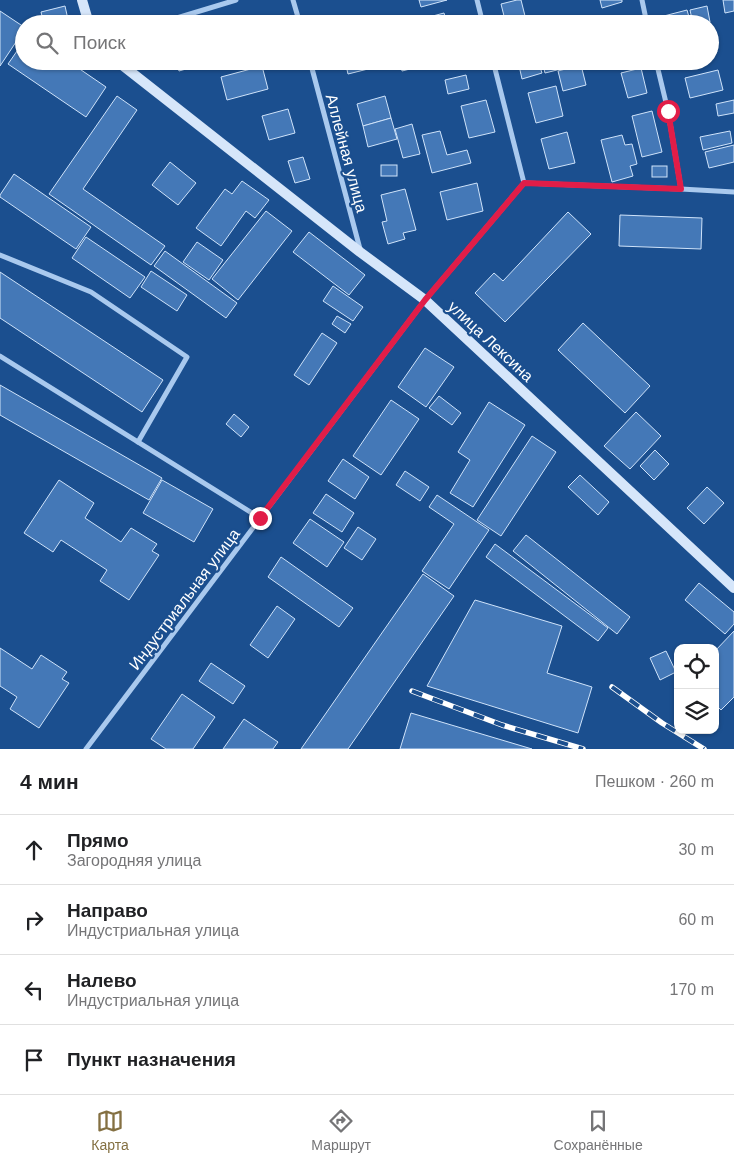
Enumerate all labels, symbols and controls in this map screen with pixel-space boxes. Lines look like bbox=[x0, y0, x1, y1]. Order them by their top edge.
search box bbox=[15, 15, 719, 70]
icon: search bbox=[33, 29, 61, 57]
text: Поиск bbox=[73, 32, 126, 53]
street label: Аллейная улица bbox=[323, 92, 371, 214]
route start bbox=[657, 100, 680, 123]
street label: улица Лексина bbox=[445, 298, 537, 385]
route end bbox=[249, 507, 272, 530]
street label: Индустриальная улица bbox=[126, 525, 243, 673]
map controls bbox=[674, 644, 719, 734]
button: locate bbox=[674, 644, 719, 689]
button: layers bbox=[674, 689, 719, 734]
text: 4 мин bbox=[20, 770, 79, 793]
text: Пешком · 260 m bbox=[595, 773, 714, 790]
text: Прямо bbox=[67, 830, 129, 851]
icon: ahead bbox=[20, 836, 48, 864]
text: 30 m bbox=[678, 841, 714, 858]
text: Загородняя улица bbox=[67, 852, 201, 869]
text: Направо bbox=[67, 900, 148, 921]
icon: right bbox=[20, 906, 48, 934]
text: 60 m bbox=[678, 911, 714, 928]
text: Индустриальная улица bbox=[67, 922, 239, 939]
text: Налево bbox=[67, 970, 137, 991]
icon: left bbox=[20, 976, 48, 1004]
text: 170 m bbox=[670, 981, 714, 998]
text: Индустриальная улица bbox=[67, 992, 239, 1009]
icon: arrive bbox=[20, 1046, 48, 1074]
text: Пункт назначения bbox=[67, 1049, 236, 1070]
tab: Карта bbox=[91, 1107, 129, 1153]
tab: Маршрут bbox=[311, 1107, 371, 1153]
tab: Сохранённые bbox=[554, 1107, 643, 1153]

